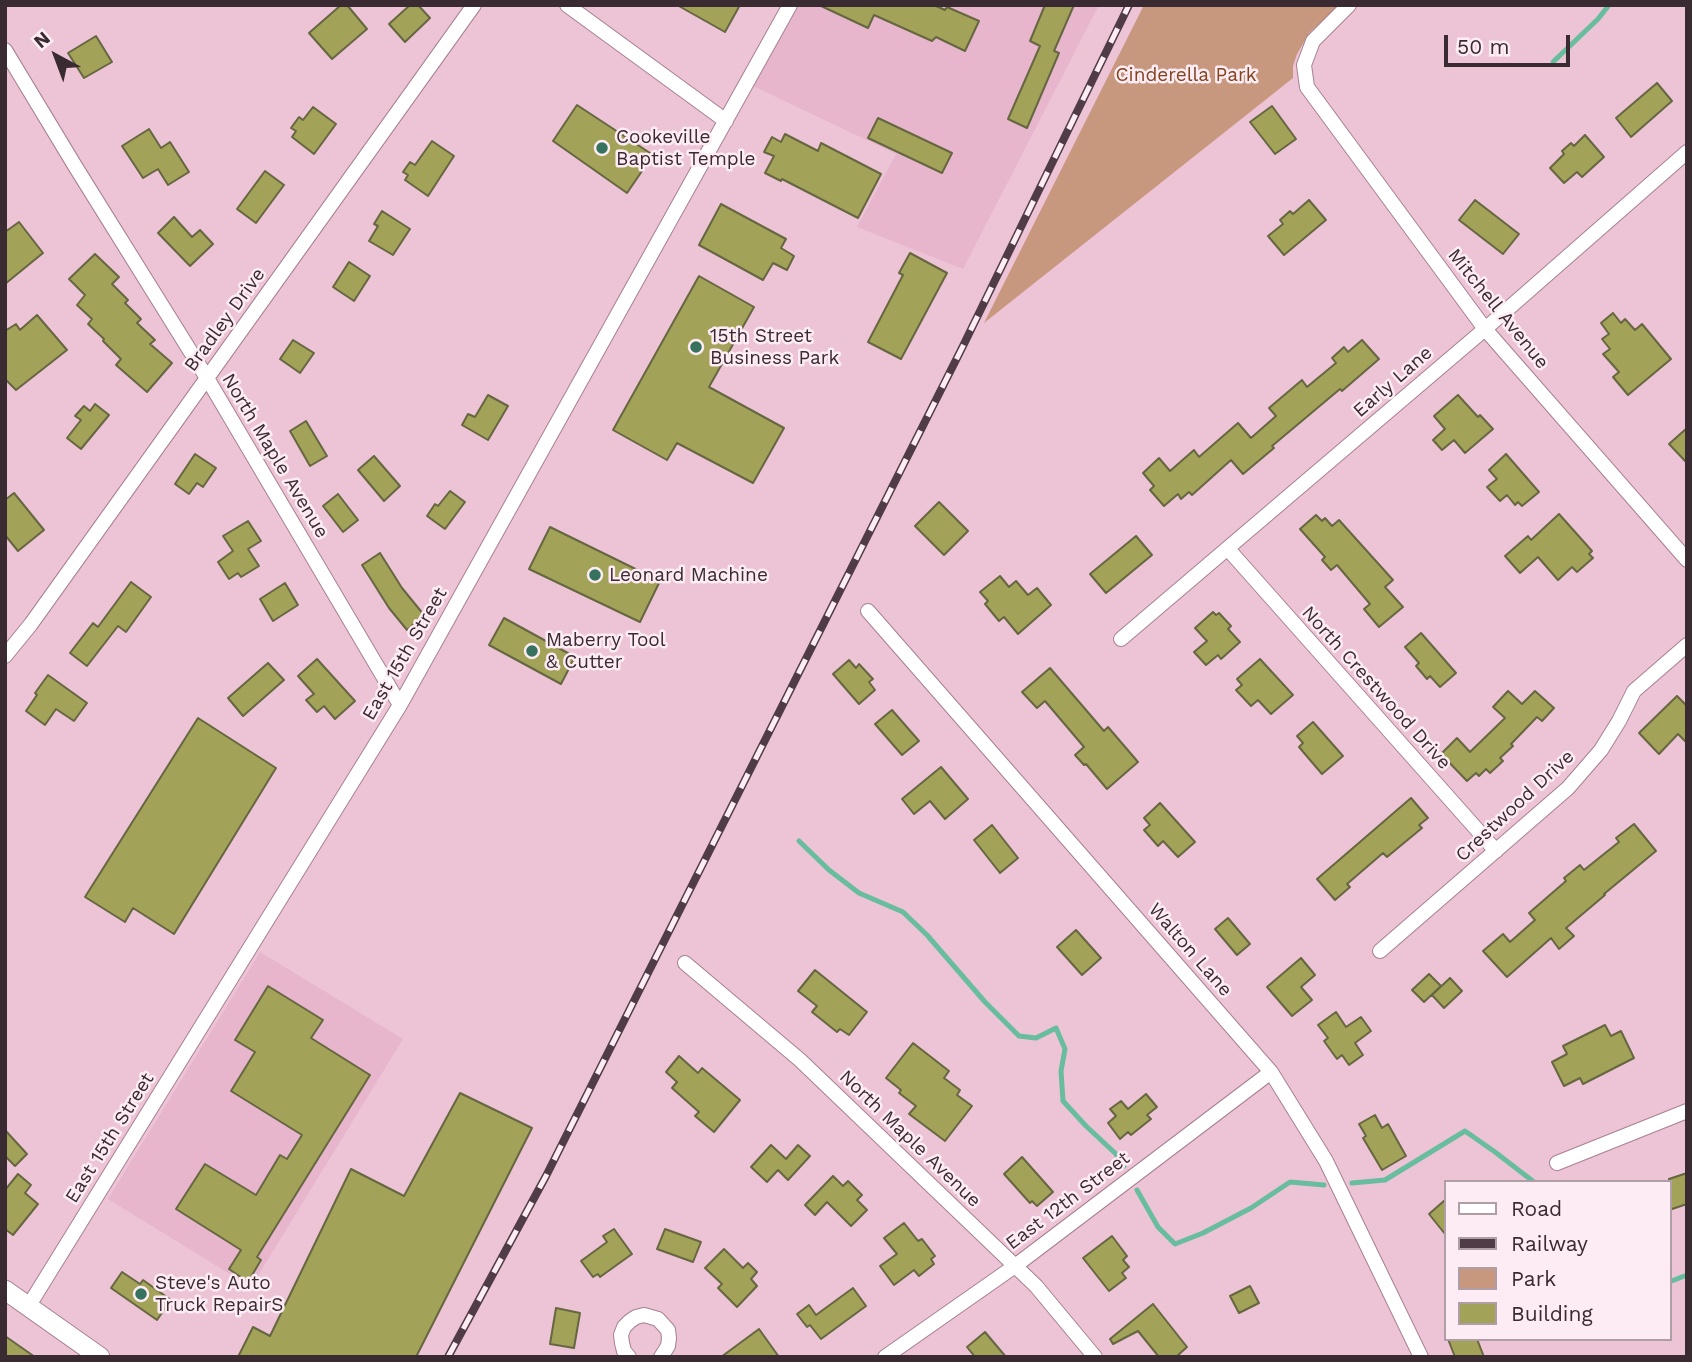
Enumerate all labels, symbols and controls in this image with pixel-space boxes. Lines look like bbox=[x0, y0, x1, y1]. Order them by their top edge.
north arrow bbox=[21, 21, 91, 91]
scale bar bbox=[1447, 21, 1573, 65]
text: N bbox=[29, 26, 55, 53]
text: 50 m bbox=[1457, 34, 1509, 59]
park label: Cinderella Park bbox=[1116, 64, 1256, 86]
place label: Cookeville Baptist Temple bbox=[616, 126, 756, 170]
marker: Cookeville Baptist Temple bbox=[594, 140, 610, 156]
street label: Mitchell Avenue bbox=[1443, 244, 1553, 374]
street label: Bradley Drive bbox=[180, 264, 270, 376]
place label: 15th Street Business Park bbox=[710, 325, 839, 369]
marker: 15th Street Business Park bbox=[688, 339, 704, 355]
street label: Early Lane bbox=[1349, 342, 1437, 422]
street label: North Maple Avenue bbox=[217, 370, 333, 542]
place label: Leonard Machine bbox=[609, 564, 768, 586]
marker: Leonard Machine bbox=[587, 567, 603, 583]
street label: East 15th Street bbox=[358, 584, 452, 724]
street label: North Crestwood Drive bbox=[1297, 602, 1455, 774]
place label: Maberry Tool & Cutter bbox=[546, 629, 666, 673]
marker: Maberry Tool & Cutter bbox=[524, 643, 540, 659]
street label: Crestwood Drive bbox=[1451, 745, 1579, 867]
street label: Walton Lane bbox=[1143, 899, 1237, 1001]
street label: North Maple Avenue bbox=[835, 1066, 985, 1212]
street label: East 15th Street bbox=[61, 1069, 159, 1207]
street label: East 12th Street bbox=[1002, 1147, 1134, 1255]
legend bbox=[1444, 1180, 1671, 1341]
text: Road bbox=[1511, 1196, 1562, 1221]
text: Railway bbox=[1511, 1231, 1588, 1256]
text: Park bbox=[1511, 1266, 1556, 1291]
place label: Steve's Auto Truck RepairS bbox=[155, 1272, 283, 1316]
marker: Steve's Auto Truck RepairS bbox=[133, 1286, 149, 1302]
text: Building bbox=[1511, 1301, 1593, 1326]

